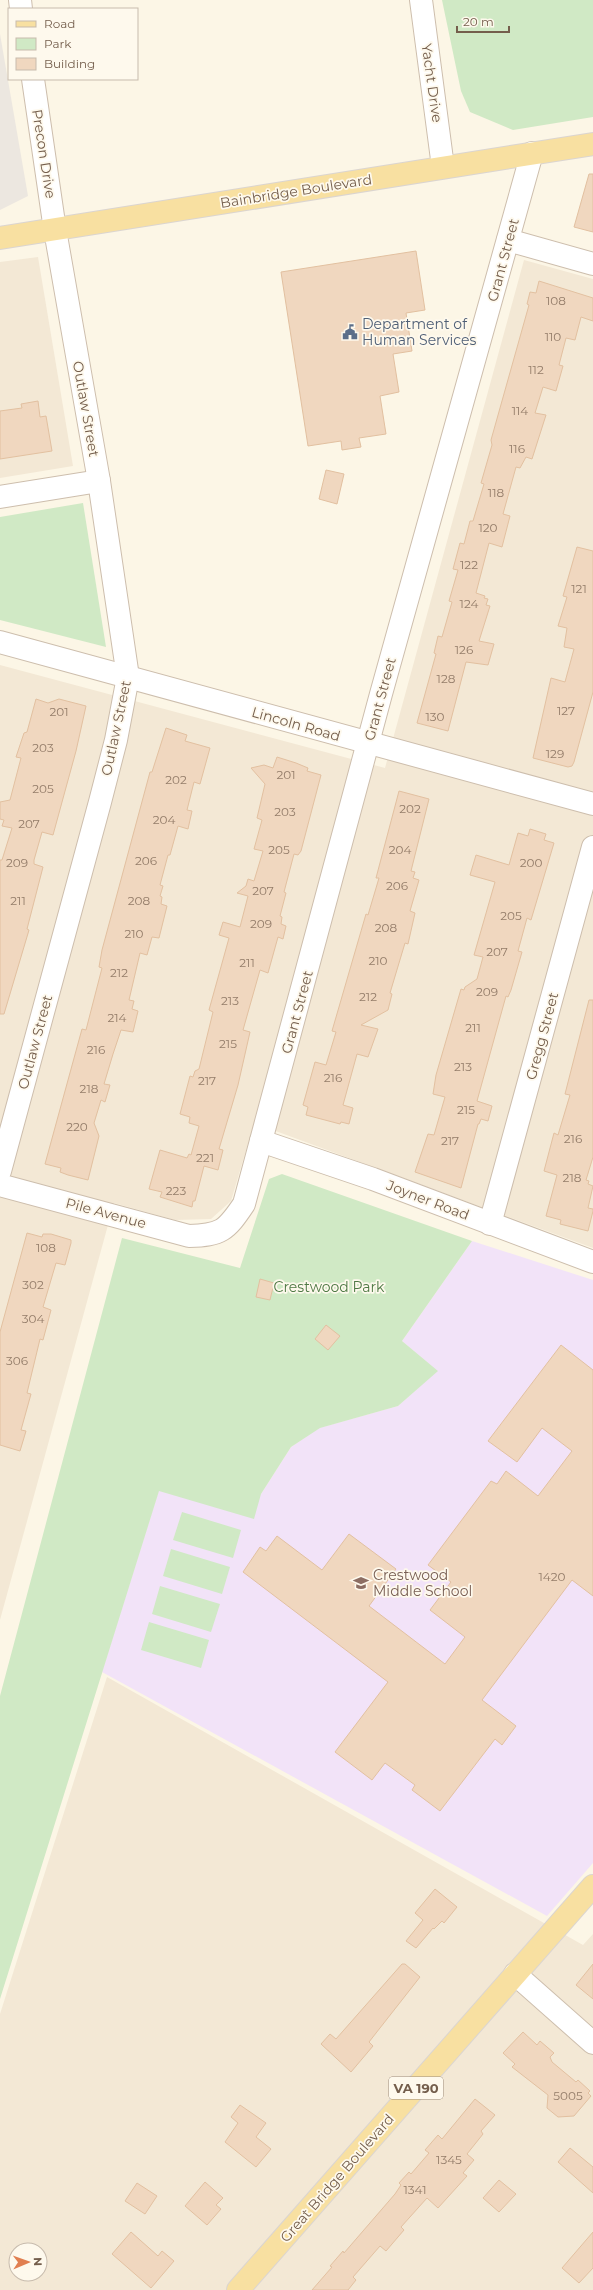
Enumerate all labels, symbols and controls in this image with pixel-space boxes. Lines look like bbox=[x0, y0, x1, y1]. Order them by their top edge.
legend bbox=[8, 8, 138, 80]
scale bar bbox=[457, 8, 509, 34]
text: 20 m bbox=[463, 14, 494, 29]
text: Road bbox=[44, 16, 75, 31]
text: Park bbox=[44, 36, 72, 51]
street label: Yacht Drive bbox=[418, 42, 446, 124]
text: Building bbox=[44, 56, 95, 71]
street label: Precon Drive bbox=[28, 108, 60, 200]
street label: Bainbridge Boulevard bbox=[219, 170, 373, 212]
street label: Grant Street bbox=[483, 216, 523, 304]
house number: 108 bbox=[546, 293, 566, 308]
place label: Department of Human Services bbox=[362, 315, 476, 349]
public building icon: Department of Human Services bbox=[341, 323, 359, 341]
house number: 110 bbox=[545, 329, 561, 344]
street label: Outlaw Street bbox=[69, 360, 103, 459]
house number: 112 bbox=[528, 362, 544, 377]
house number: 114 bbox=[512, 403, 528, 418]
house number: 116 bbox=[509, 441, 525, 456]
house number: 118 bbox=[488, 485, 505, 500]
house number: 120 bbox=[478, 520, 498, 535]
house number: 122 bbox=[460, 557, 478, 572]
house number: 121 bbox=[571, 581, 587, 596]
house number: 124 bbox=[460, 596, 478, 611]
house number: 126 bbox=[455, 642, 473, 657]
street label: Grant Street bbox=[360, 655, 400, 743]
house number: 128 bbox=[437, 671, 456, 686]
street label: Outlaw Street bbox=[97, 678, 135, 777]
street label: Lincoln Road bbox=[250, 703, 342, 745]
house number: 127 bbox=[557, 703, 575, 718]
house number: 201 bbox=[49, 704, 69, 719]
house number: 130 bbox=[425, 709, 445, 724]
house number: 203 bbox=[32, 740, 54, 755]
house number: 129 bbox=[546, 746, 564, 761]
house number: 201 bbox=[276, 767, 296, 782]
house number: 202 bbox=[165, 772, 187, 787]
house number: 205 bbox=[32, 781, 54, 796]
house number: 202 bbox=[399, 801, 421, 816]
house number: 203 bbox=[274, 804, 296, 819]
house number: 204 bbox=[153, 812, 175, 827]
house number: 207 bbox=[18, 816, 40, 831]
house number: 205 bbox=[268, 842, 290, 857]
house number: 204 bbox=[389, 842, 411, 857]
house number: 206 bbox=[135, 853, 157, 868]
house number: 209 bbox=[6, 855, 28, 870]
house number: 200 bbox=[520, 855, 542, 870]
house number: 206 bbox=[386, 878, 408, 893]
house number: 207 bbox=[252, 883, 274, 898]
house number: 211 bbox=[10, 893, 26, 908]
house number: 208 bbox=[128, 893, 151, 908]
house number: 205 bbox=[500, 908, 522, 923]
house number: 209 bbox=[250, 916, 272, 931]
house number: 208 bbox=[375, 920, 398, 935]
house number: 210 bbox=[124, 926, 144, 941]
house number: 207 bbox=[486, 944, 508, 959]
house number: 210 bbox=[368, 953, 388, 968]
house number: 211 bbox=[239, 955, 255, 970]
house number: 212 bbox=[110, 965, 128, 980]
street label: Grant Street bbox=[277, 968, 317, 1056]
house number: 209 bbox=[476, 984, 498, 999]
house number: 212 bbox=[359, 989, 377, 1004]
street label: Gregg Street bbox=[522, 990, 562, 1082]
street label: Outlaw Street bbox=[14, 993, 56, 1091]
house number: 213 bbox=[221, 993, 239, 1008]
house number: 214 bbox=[107, 1010, 127, 1025]
house number: 211 bbox=[465, 1020, 481, 1035]
house number: 215 bbox=[219, 1036, 237, 1051]
house number: 216 bbox=[87, 1042, 105, 1057]
house number: 213 bbox=[454, 1059, 472, 1074]
house number: 216 bbox=[324, 1070, 342, 1085]
house number: 217 bbox=[198, 1073, 216, 1088]
house number: 218 bbox=[80, 1081, 99, 1096]
house number: 215 bbox=[457, 1102, 475, 1117]
house number: 220 bbox=[66, 1119, 88, 1134]
house number: 216 bbox=[564, 1131, 582, 1146]
house number: 217 bbox=[441, 1133, 459, 1148]
house number: 221 bbox=[196, 1150, 214, 1165]
house number: 218 bbox=[563, 1170, 582, 1185]
street label: Joyner Road bbox=[383, 1176, 472, 1224]
house number: 223 bbox=[166, 1183, 186, 1198]
street label: Pile Avenue bbox=[64, 1194, 148, 1232]
house number: 108 bbox=[36, 1240, 56, 1255]
house number: 302 bbox=[22, 1277, 44, 1292]
park label: Crestwood Park bbox=[274, 1278, 385, 1296]
house number: 304 bbox=[22, 1311, 44, 1326]
house number: 306 bbox=[6, 1353, 28, 1368]
place label: Crestwood Middle School bbox=[373, 1566, 472, 1600]
house number: 1420 bbox=[539, 1569, 566, 1584]
school or university icon: Crestwood Middle School bbox=[352, 1574, 370, 1592]
road number: VA 190 bbox=[389, 2077, 443, 2099]
house number: 5005 bbox=[553, 2088, 583, 2103]
street label: Great Bridge Boulevard bbox=[276, 2110, 398, 2246]
house number: 1345 bbox=[436, 2152, 462, 2167]
house number: 1341 bbox=[403, 2182, 427, 2197]
north arrow bbox=[8, 2242, 48, 2282]
text: N bbox=[31, 2257, 45, 2266]

